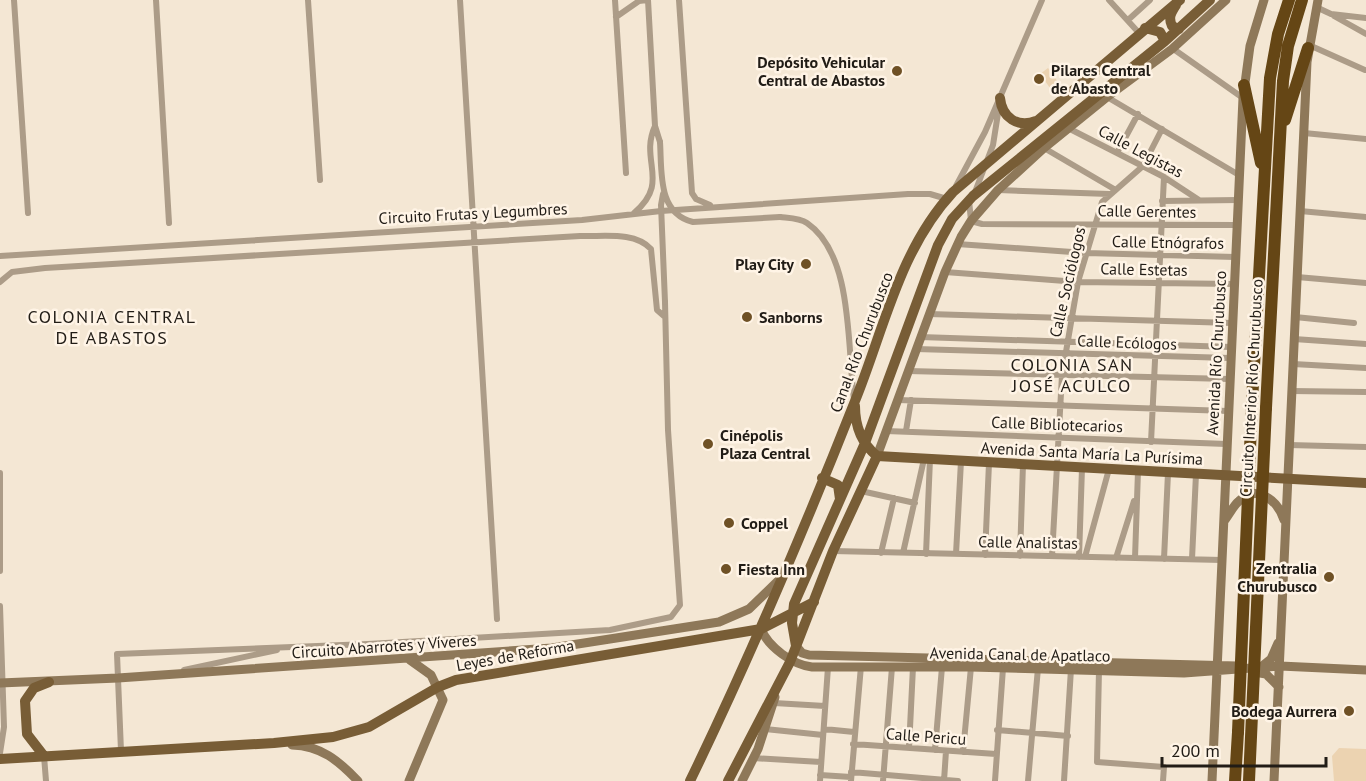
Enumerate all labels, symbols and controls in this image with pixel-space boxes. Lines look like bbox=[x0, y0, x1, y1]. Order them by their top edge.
place label: Depósito Vehicular Central de Abastos bbox=[757, 52, 885, 90]
place label: Pilares Central de Abasto bbox=[1051, 60, 1151, 98]
marker: Depósito Vehicular Central de Abastos bbox=[890, 64, 904, 78]
marker: Pilares Central de Abasto bbox=[1032, 72, 1046, 86]
street label: Calle Legistas bbox=[1095, 120, 1187, 182]
street label: Circuito Frutas y Legumbres bbox=[378, 198, 568, 228]
street label: Calle Gerentes bbox=[1097, 200, 1197, 222]
street label: Calle Sociólogos bbox=[1045, 225, 1089, 339]
street label: Calle Etnógrafos bbox=[1112, 231, 1224, 253]
place label: Play City bbox=[735, 254, 794, 274]
marker: Play City bbox=[799, 257, 813, 271]
street label: Calle Estetas bbox=[1100, 258, 1188, 280]
street label: Canal Río Churubusco bbox=[825, 269, 897, 415]
street label: Avenida Río Churubusco bbox=[1202, 270, 1230, 436]
street label: Circuito Interior Río Churubusco bbox=[1235, 278, 1267, 498]
district label: COLONIA CENTRAL DE ABASTOS bbox=[27, 305, 197, 349]
place label: Sanborns bbox=[759, 307, 823, 327]
marker: Sanborns bbox=[740, 310, 754, 324]
street label: Calle Ecólogos bbox=[1077, 330, 1177, 354]
district label: COLONIA SAN JOSÉ ACULCO bbox=[1010, 353, 1134, 397]
street label: Calle Bibliotecarios bbox=[991, 412, 1123, 436]
place label: Cinépolis Plaza Central bbox=[720, 425, 810, 463]
marker: Cinépolis Plaza Central bbox=[701, 437, 715, 451]
street label: Avenida Santa María La Purísima bbox=[980, 437, 1204, 469]
place label: Coppel bbox=[741, 513, 788, 533]
marker: Coppel bbox=[722, 516, 736, 530]
street label: Calle Analistas bbox=[978, 531, 1078, 553]
place label: Zentralia Churubusco bbox=[1237, 558, 1317, 596]
place label: Fiesta Inn bbox=[738, 559, 805, 579]
marker: Fiesta Inn bbox=[719, 562, 733, 576]
marker: Zentralia Churubusco bbox=[1322, 570, 1336, 584]
street label: Circuito Abarrotes y Víveres bbox=[291, 630, 477, 662]
street label: Leyes de Reforma bbox=[455, 635, 575, 675]
street label: Avenida Canal de Apatlaco bbox=[930, 642, 1110, 666]
place label: Bodega Aurrera bbox=[1231, 701, 1337, 721]
marker: Bodega Aurrera bbox=[1342, 704, 1356, 718]
street label: Calle Pericu bbox=[885, 723, 967, 749]
scale bar bbox=[1162, 730, 1326, 768]
text: 200 m bbox=[1171, 739, 1220, 762]

